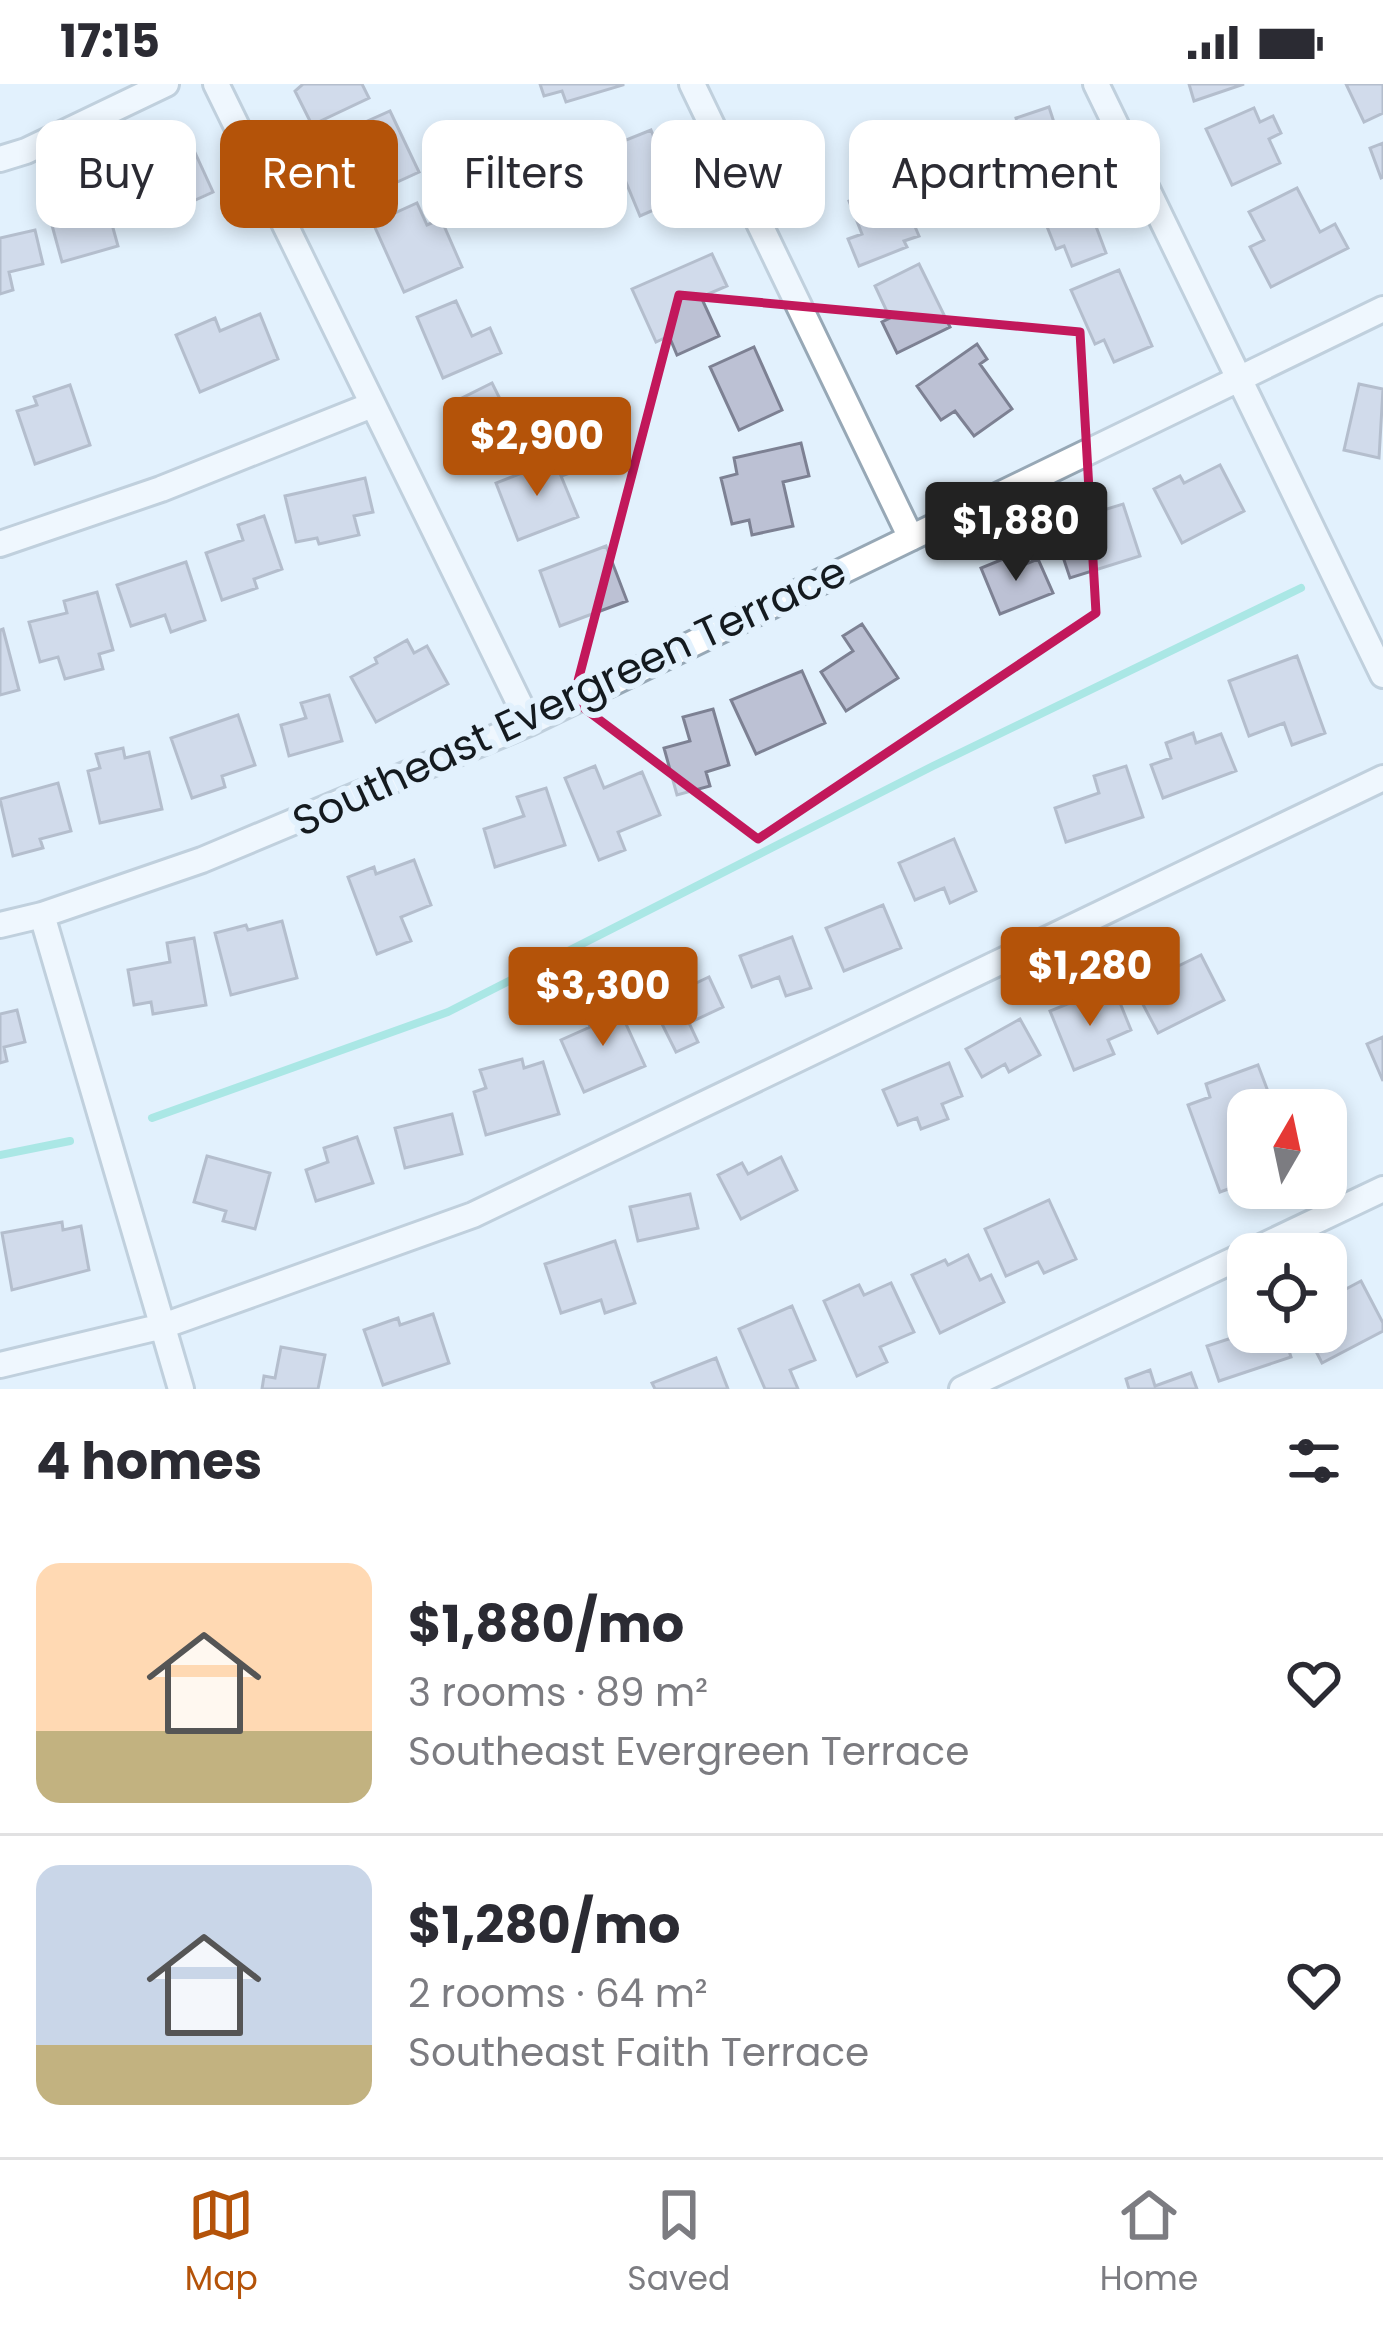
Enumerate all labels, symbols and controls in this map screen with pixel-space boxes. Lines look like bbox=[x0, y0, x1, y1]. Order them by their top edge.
text: 17:15 bbox=[60, 10, 160, 73]
chip: Buy bbox=[36, 120, 196, 228]
chip: Rent bbox=[220, 120, 398, 228]
chip: Filters bbox=[422, 120, 627, 228]
chip: New bbox=[651, 120, 825, 228]
chip: Apartment bbox=[849, 120, 1160, 228]
pin: $2,900 bbox=[439, 397, 635, 499]
text: $2,900 bbox=[470, 408, 604, 463]
pin: $1,880 bbox=[918, 482, 1114, 584]
text: $1,880 bbox=[952, 493, 1080, 548]
street label: Southeast Evergreen Terrace bbox=[283, 542, 856, 851]
pin: $1,280 bbox=[992, 927, 1188, 1029]
text: $1,280 bbox=[1028, 938, 1152, 993]
pin: $3,300 bbox=[505, 947, 701, 1049]
text: $3,300 bbox=[536, 958, 670, 1013]
north arrow bbox=[1227, 1089, 1347, 1209]
map controls bbox=[1227, 1089, 1347, 1353]
button: locate bbox=[1227, 1233, 1347, 1353]
text: 4 homes bbox=[36, 1425, 262, 1497]
icon: filters bbox=[1281, 1428, 1347, 1494]
text: $1,880/mo bbox=[408, 1588, 684, 1660]
icon: home bbox=[132, 1611, 276, 1755]
icon: heart bbox=[1281, 1650, 1347, 1716]
text: 3 rooms · 89 m² bbox=[408, 1665, 708, 1720]
text: Southeast Evergreen Terrace bbox=[408, 1724, 969, 1779]
text: $1,280/mo bbox=[408, 1889, 680, 1961]
icon: home bbox=[132, 1913, 276, 2057]
icon: heart bbox=[1281, 1952, 1347, 2018]
text: 2 rooms · 64 m² bbox=[408, 1966, 708, 2021]
text: Southeast Faith Terrace bbox=[408, 2025, 869, 2080]
tab: Map bbox=[185, 2182, 258, 2304]
tab: Saved bbox=[627, 2182, 730, 2304]
tab: Home bbox=[1100, 2182, 1198, 2304]

